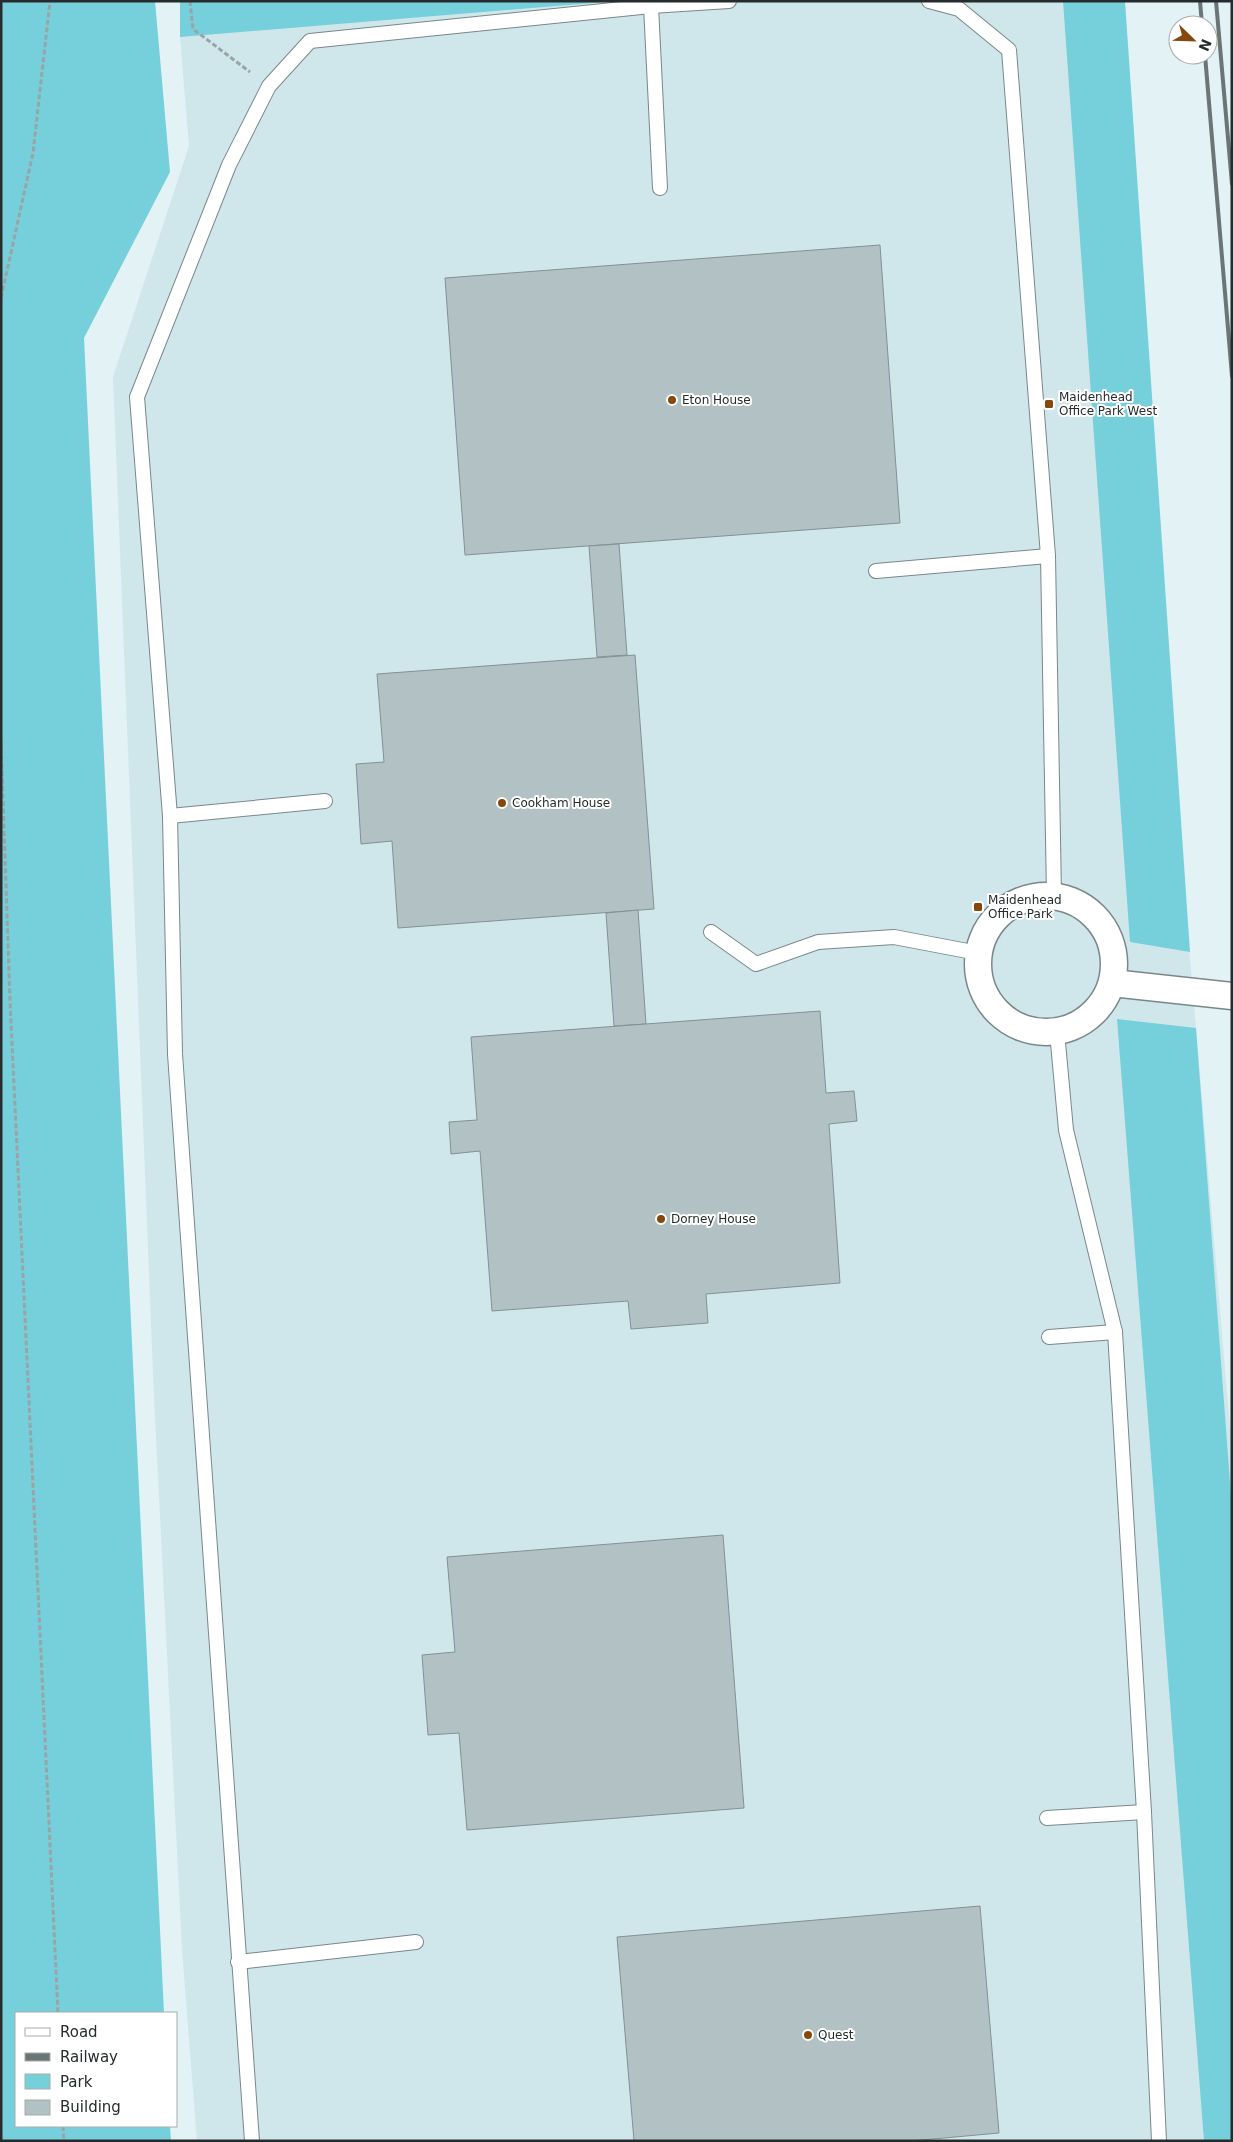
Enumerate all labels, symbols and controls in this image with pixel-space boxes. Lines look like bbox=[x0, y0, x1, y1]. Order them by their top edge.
north arrow bbox=[1168, 15, 1218, 65]
text: N bbox=[1195, 37, 1215, 54]
place label: Maidenhead Office Park West bbox=[1059, 390, 1157, 418]
place label: Eton House bbox=[682, 393, 751, 407]
marker: Eton House bbox=[666, 394, 678, 406]
marker: Maidenhead Office Park West bbox=[1043, 398, 1055, 410]
place label: Cookham House bbox=[512, 796, 610, 810]
marker: Cookham House bbox=[496, 797, 508, 809]
place label: Maidenhead Office Park bbox=[988, 893, 1062, 921]
marker: Maidenhead Office Park bbox=[972, 901, 984, 913]
place label: Dorney House bbox=[671, 1212, 756, 1226]
marker: Dorney House bbox=[655, 1213, 667, 1225]
legend bbox=[15, 2012, 178, 2127]
text: Road bbox=[60, 2023, 98, 2041]
place label: Quest bbox=[818, 2028, 854, 2042]
marker: Quest bbox=[802, 2029, 814, 2041]
text: Railway bbox=[60, 2048, 118, 2066]
text: Park bbox=[60, 2073, 93, 2091]
text: Building bbox=[60, 2098, 121, 2116]

